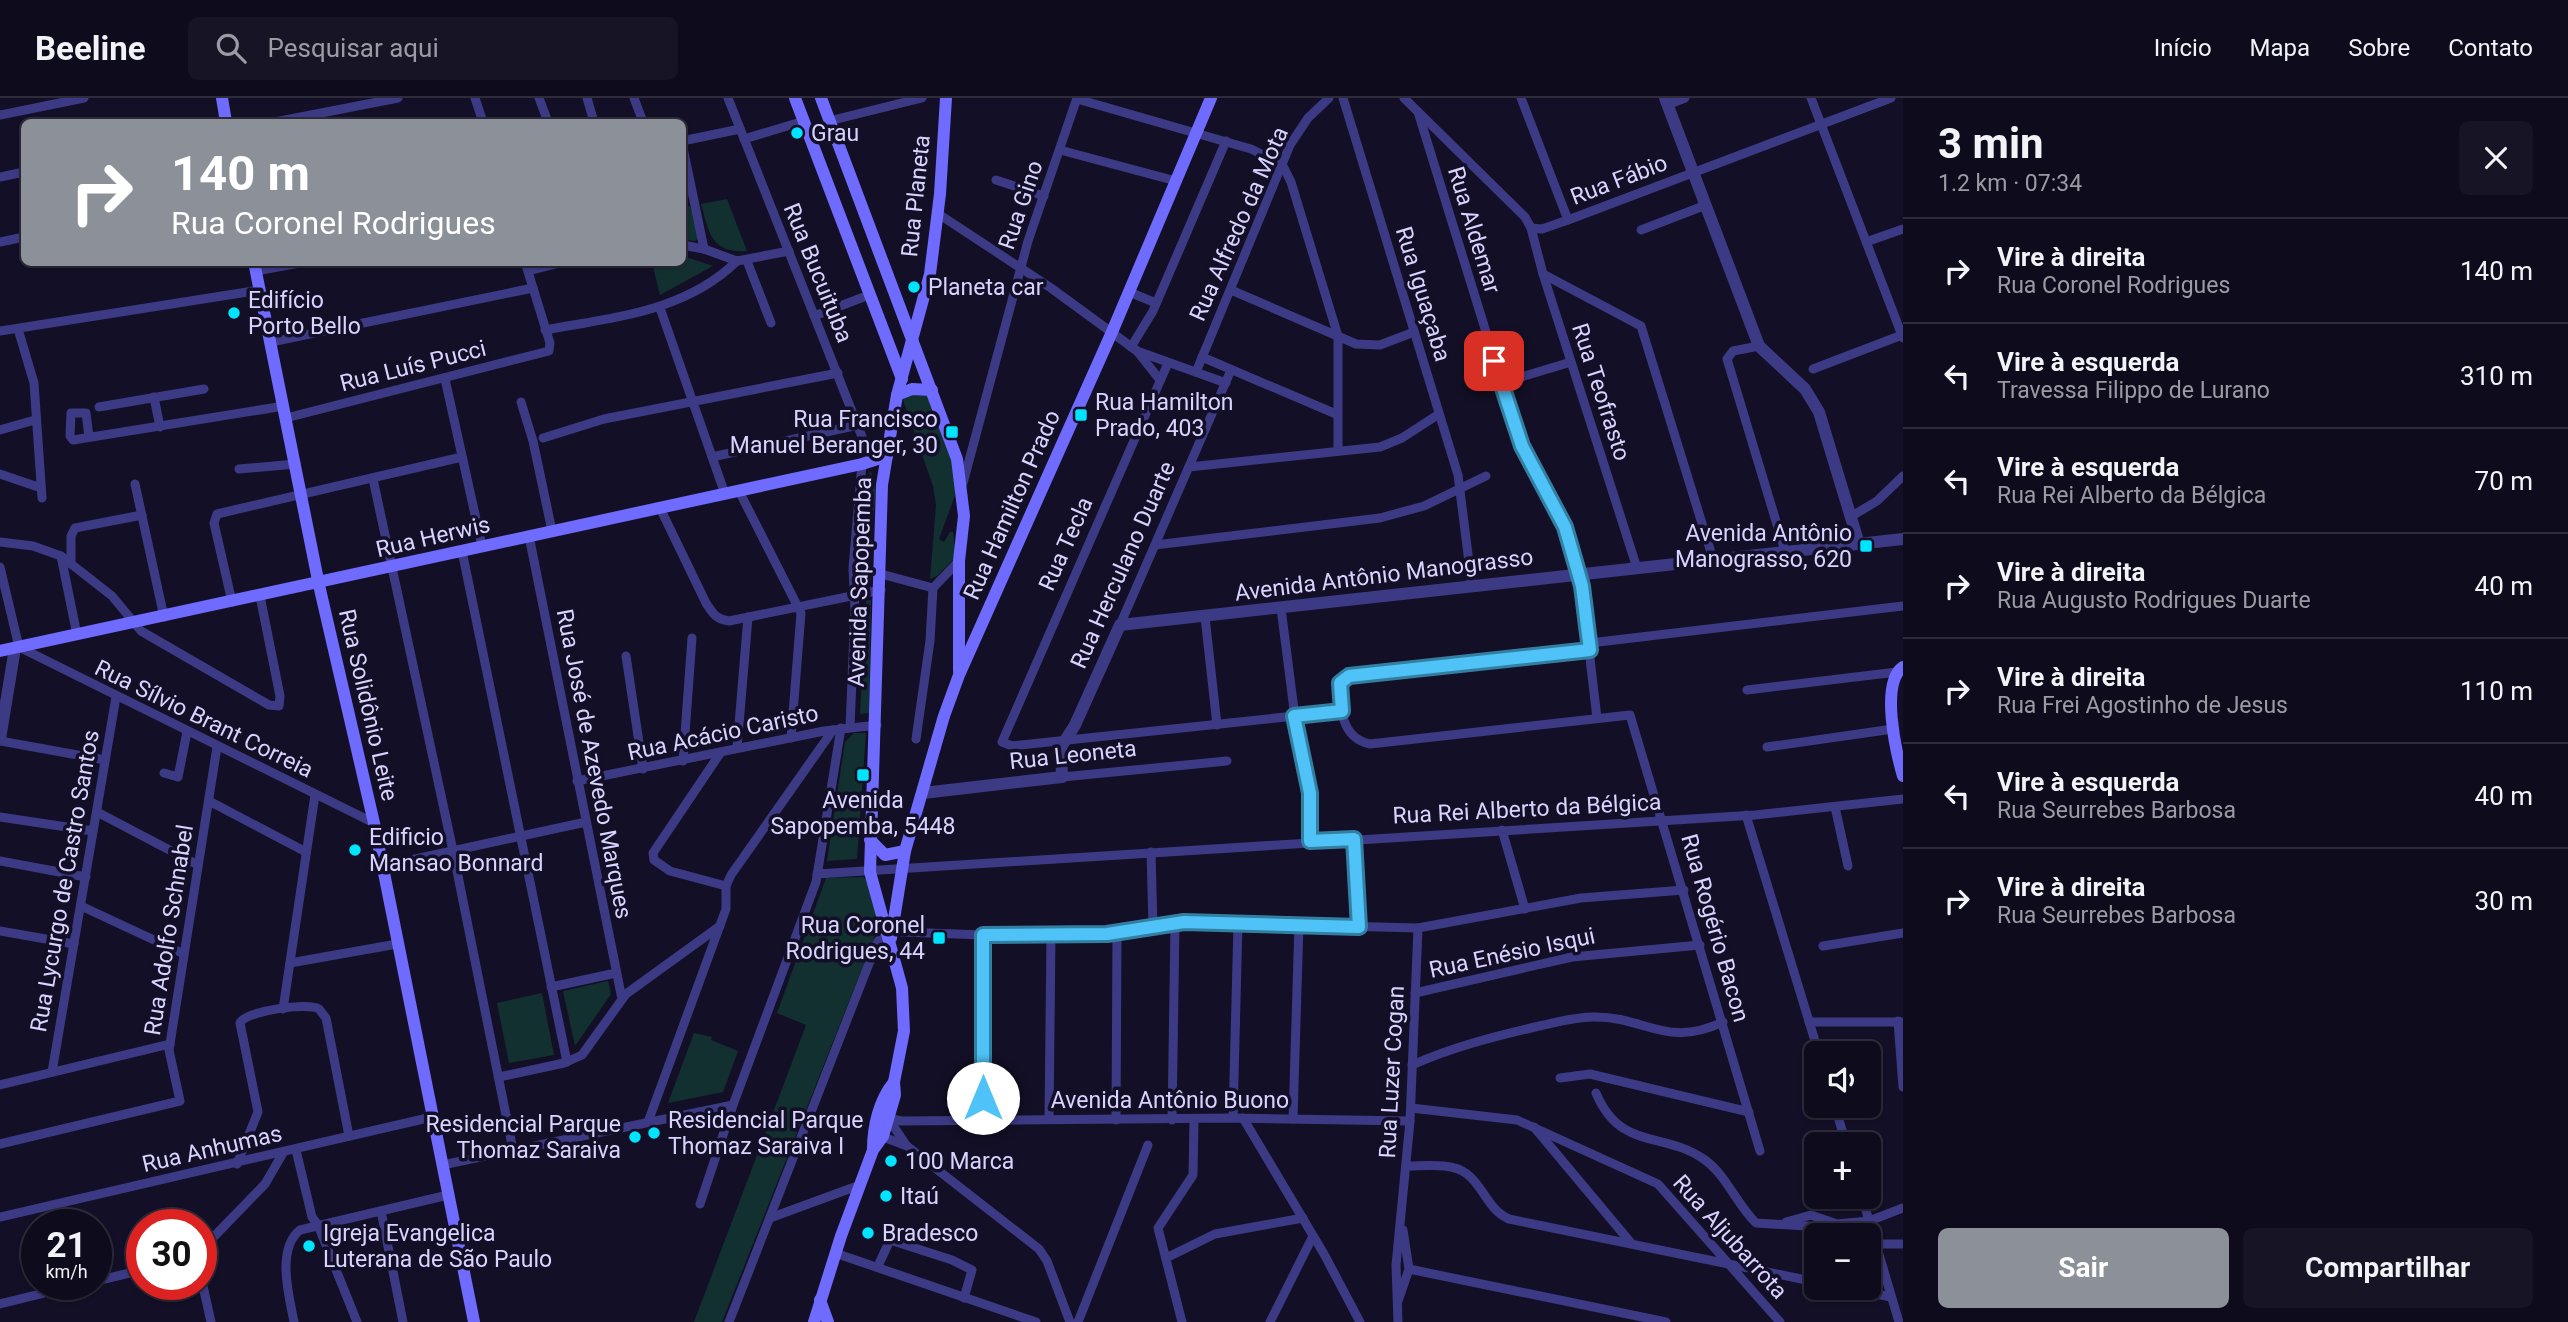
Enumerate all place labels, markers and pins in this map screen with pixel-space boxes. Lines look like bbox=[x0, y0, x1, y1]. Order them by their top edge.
place label: Grau bbox=[811, 120, 859, 147]
marker: Grau bbox=[789, 125, 805, 141]
place label: Planeta car bbox=[928, 274, 1044, 301]
marker: Planeta car bbox=[906, 279, 922, 295]
place label: Edifício Porto Bello bbox=[248, 287, 361, 340]
marker: Edifício Porto Bello bbox=[226, 305, 242, 321]
pin bbox=[1464, 331, 1524, 391]
place label: Rua Hamilton Prado, 403 bbox=[1095, 389, 1233, 442]
place label: Rua Francisco Manuel Beranger, 30 bbox=[730, 406, 938, 459]
marker: Rua Hamilton Prado, 403 bbox=[1073, 407, 1089, 423]
marker: Rua Francisco Manuel Beranger, 30 bbox=[944, 424, 960, 440]
place label: Avenida Antônio Manograsso, 620 bbox=[1675, 520, 1852, 573]
marker: Avenida Antônio Manograsso, 620 bbox=[1858, 538, 1874, 554]
marker: Avenida Sapopemba, 5448 bbox=[855, 767, 871, 783]
place label: Avenida Sapopemba, 5448 bbox=[771, 787, 955, 840]
place label: Edificio Mansao Bonnard bbox=[369, 824, 543, 877]
marker: Edificio Mansao Bonnard bbox=[347, 842, 363, 858]
place label: Rua Coronel Rodrigues, 44 bbox=[786, 912, 925, 965]
marker: Rua Coronel Rodrigues, 44 bbox=[931, 930, 947, 946]
place label: Residencial Parque Thomaz Saraiva I bbox=[668, 1107, 864, 1160]
place label: Residencial Parque Thomaz Saraiva bbox=[425, 1111, 621, 1164]
marker: Residencial Parque Thomaz Saraiva I bbox=[646, 1125, 662, 1141]
marker: Residencial Parque Thomaz Saraiva bbox=[627, 1129, 643, 1145]
place label: 100 Marca bbox=[905, 1148, 1014, 1175]
marker: 100 Marca bbox=[883, 1153, 899, 1169]
place label: Itaú bbox=[900, 1183, 939, 1210]
marker: Itaú bbox=[878, 1188, 894, 1204]
place label: Igreja Evangelica Luterana de São Paulo bbox=[323, 1220, 552, 1273]
place label: Bradesco bbox=[882, 1220, 978, 1247]
marker: Bradesco bbox=[860, 1225, 876, 1241]
marker: Igreja Evangelica Luterana de São Paulo bbox=[301, 1238, 317, 1254]

